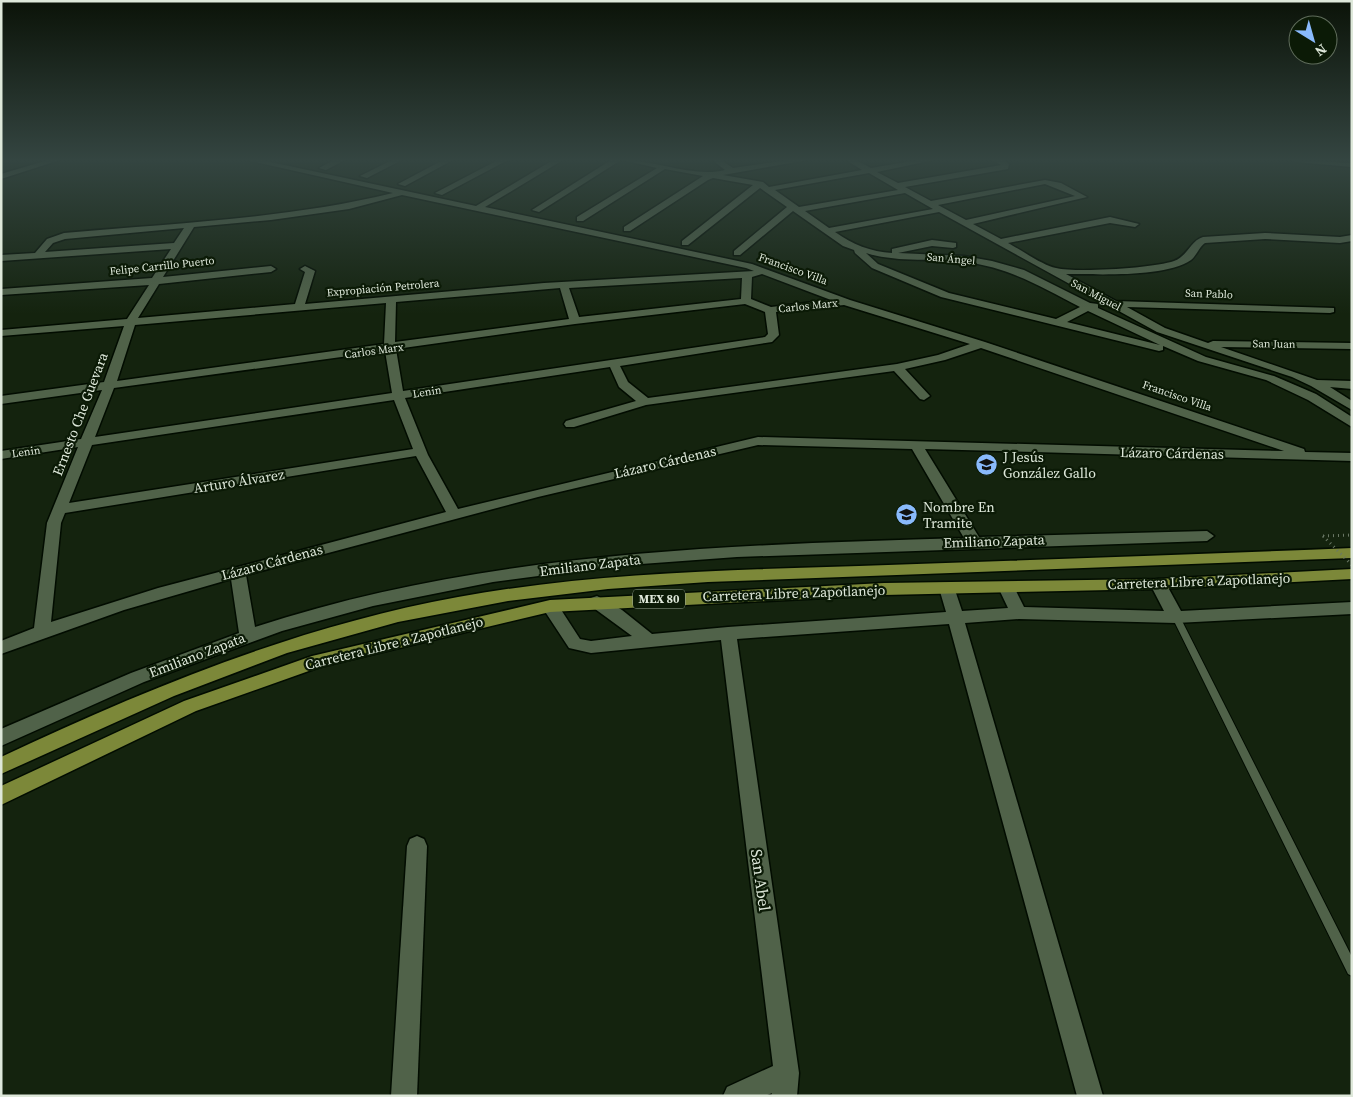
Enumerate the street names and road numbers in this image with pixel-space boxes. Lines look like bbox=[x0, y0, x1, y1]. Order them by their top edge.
street label: San Ángel bbox=[926, 249, 976, 269]
street label: Francisco Villa bbox=[756, 250, 830, 289]
street label: Felipe Carrillo Puerto bbox=[109, 253, 215, 279]
street label: Expropiación Petrolera bbox=[326, 276, 440, 300]
street label: San Miguel bbox=[1068, 276, 1124, 314]
street label: San Pablo bbox=[1185, 286, 1233, 302]
street label: Carlos Marx bbox=[778, 295, 839, 317]
street label: San Juan bbox=[1252, 336, 1296, 352]
street label: Carlos Marx bbox=[344, 339, 405, 363]
street label: Ernesto Che Guevara bbox=[47, 349, 113, 479]
street label: Francisco Villa bbox=[1140, 377, 1214, 415]
street label: Lenin bbox=[412, 382, 443, 402]
street label: Lázaro Cárdenas bbox=[612, 441, 718, 483]
street label: Lázaro Cárdenas bbox=[1120, 442, 1224, 464]
street label: Lenin bbox=[11, 443, 42, 461]
street label: Arturo Álvarez bbox=[192, 464, 286, 498]
street label: Emiliano Zapata bbox=[943, 529, 1046, 553]
street label: Lázaro Cárdenas bbox=[219, 539, 325, 585]
street label: Emiliano Zapata bbox=[538, 549, 642, 581]
street label: Carretera Libre a Zapotlanejo bbox=[1107, 568, 1291, 594]
street label: Carretera Libre a Zapotlanejo bbox=[702, 580, 886, 606]
road number: MEX 80 bbox=[633, 590, 685, 608]
street label: Carretera Libre a Zapotlanejo bbox=[303, 611, 485, 675]
street label: Emiliano Zapata bbox=[146, 627, 249, 683]
street label: San Abel bbox=[746, 848, 776, 913]

